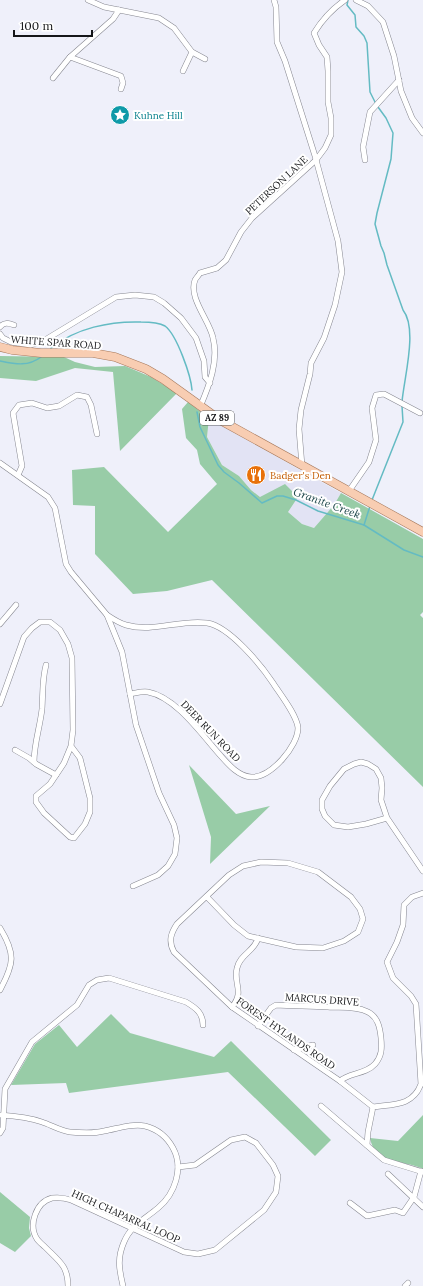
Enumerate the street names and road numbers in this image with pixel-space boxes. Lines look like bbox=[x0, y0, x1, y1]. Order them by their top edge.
street label: PETERSON LANE bbox=[242, 153, 310, 218]
street label: WHITE SPAR ROAD bbox=[10, 333, 102, 352]
road number: AZ 89 bbox=[200, 411, 234, 425]
street label: DEER RUN ROAD bbox=[178, 698, 243, 765]
street label: MARCUS DRIVE bbox=[284, 990, 359, 1009]
street label: FOREST HYLANDS ROAD bbox=[234, 994, 338, 1073]
street label: HIGH CHAPARRAL LOOP bbox=[70, 1187, 182, 1246]

